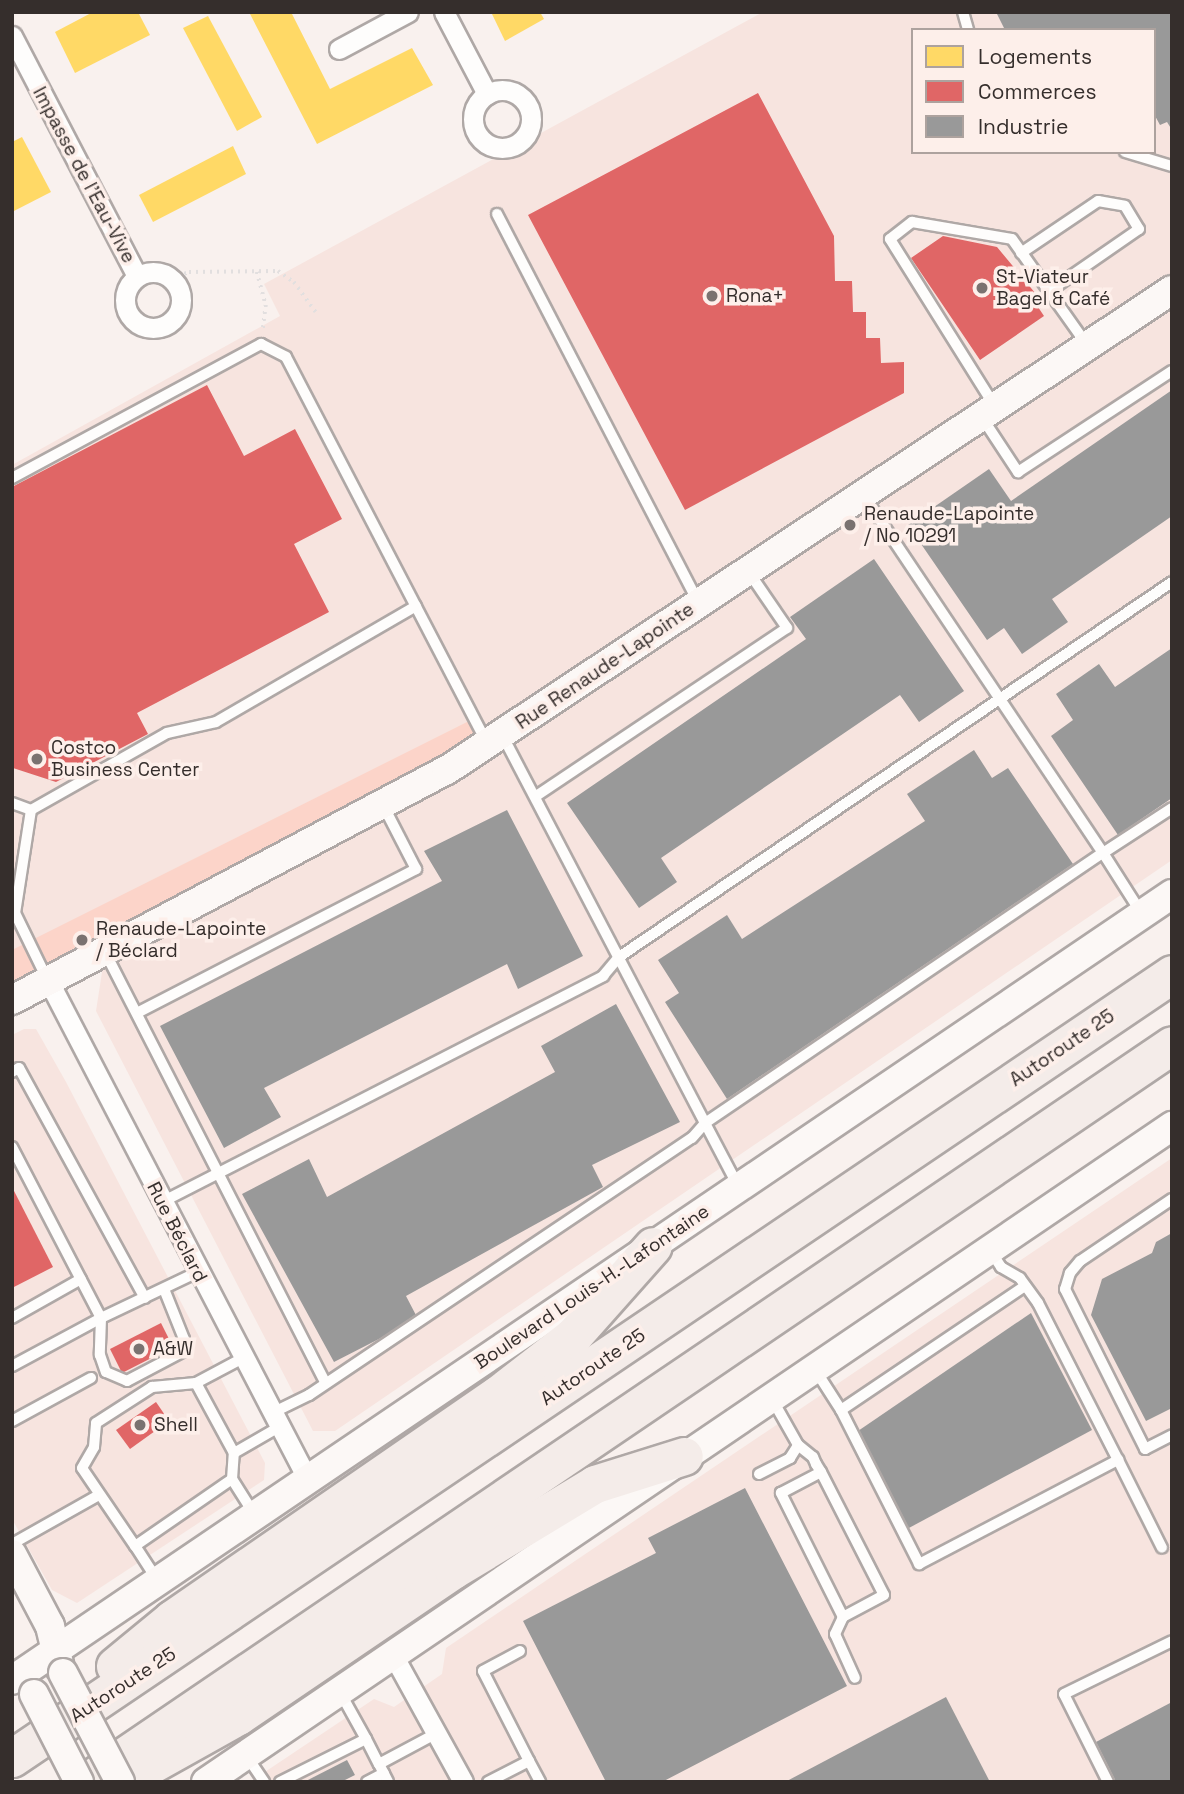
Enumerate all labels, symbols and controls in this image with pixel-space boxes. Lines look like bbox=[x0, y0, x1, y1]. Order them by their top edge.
legend bbox=[911, 28, 1156, 154]
text: Logements bbox=[978, 43, 1092, 70]
text: Commerces bbox=[978, 78, 1097, 105]
street label: Impasse de l'Eau-Vive bbox=[28, 83, 140, 267]
text: Industrie bbox=[978, 113, 1068, 140]
place label: St-Viateur Bagel & Café bbox=[996, 266, 1110, 310]
marker: St-Viateur Bagel & Café bbox=[974, 280, 990, 296]
place label: Rona+ bbox=[726, 285, 784, 307]
marker: Rona+ bbox=[704, 288, 720, 304]
place label: Renaude-Lapointe / No 10291 bbox=[864, 503, 1034, 547]
marker: Renaude-Lapointe / No 10291 bbox=[842, 517, 858, 533]
street label: Rue Renaude-Lapointe bbox=[512, 598, 698, 734]
place label: Costco Business Center bbox=[51, 737, 199, 781]
marker: Costco Business Center bbox=[29, 751, 45, 767]
place label: Renaude-Lapointe / Béclard bbox=[96, 918, 266, 962]
marker: Renaude-Lapointe / Béclard bbox=[74, 932, 90, 948]
street label: Autoroute 25 bbox=[1005, 1005, 1119, 1091]
street label: Rue Béclard bbox=[142, 1178, 212, 1286]
street label: Boulevard Louis-H.-Lafontaine bbox=[470, 1200, 714, 1374]
street label: Autoroute 25 bbox=[536, 1324, 650, 1410]
place label: A&W bbox=[153, 1338, 193, 1360]
marker: A&W bbox=[131, 1341, 147, 1357]
place label: Shell bbox=[154, 1414, 198, 1436]
marker: Shell bbox=[132, 1417, 148, 1433]
street label: Autoroute 25 bbox=[66, 1642, 180, 1728]

